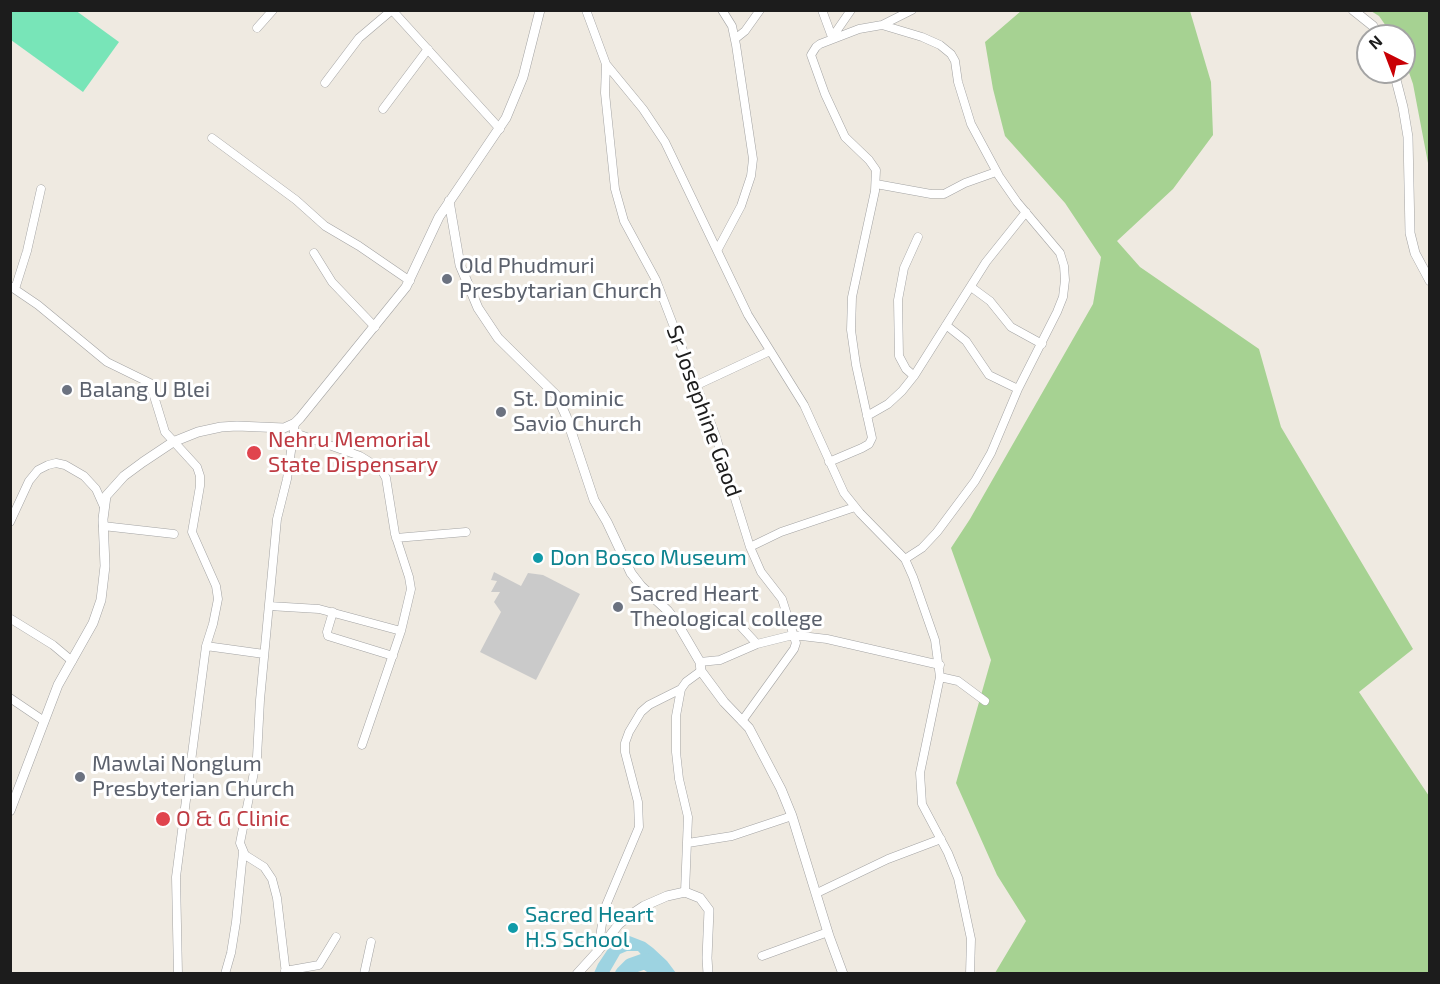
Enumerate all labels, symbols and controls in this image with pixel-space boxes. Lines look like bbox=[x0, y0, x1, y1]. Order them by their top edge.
north arrow bbox=[1356, 24, 1416, 84]
text: N bbox=[1364, 31, 1386, 53]
place label: Old Phudmuri Presbytarian Church bbox=[459, 253, 662, 304]
marker: Old Phudmuri Presbytarian Church bbox=[440, 272, 454, 286]
street label: Sr Josephine Gaod bbox=[661, 322, 747, 500]
place label: Balang U Blei bbox=[79, 377, 210, 403]
marker: Balang U Blei bbox=[60, 383, 74, 397]
place label: St. Dominic Savio Church bbox=[513, 386, 642, 438]
marker: St. Dominic Savio Church bbox=[494, 405, 508, 419]
place label: Nehru Memorial State Dispensary bbox=[268, 427, 438, 478]
marker: Nehru Memorial State Dispensary bbox=[245, 444, 263, 462]
place label: Don Bosco Museum bbox=[550, 545, 747, 571]
marker: Don Bosco Museum bbox=[531, 551, 545, 565]
place label: Sacred Heart Theological college bbox=[630, 581, 823, 632]
marker: Sacred Heart Theological college bbox=[611, 600, 625, 614]
place label: Mawlai Nonglum Presbyterian Church bbox=[92, 751, 295, 802]
marker: Mawlai Nonglum Presbyterian Church bbox=[73, 770, 87, 784]
place label: O & G Clinic bbox=[176, 806, 290, 832]
marker: O & G Clinic bbox=[154, 810, 172, 828]
place label: Sacred Heart H.S School bbox=[525, 902, 654, 954]
marker: Sacred Heart H.S School bbox=[506, 921, 520, 935]

